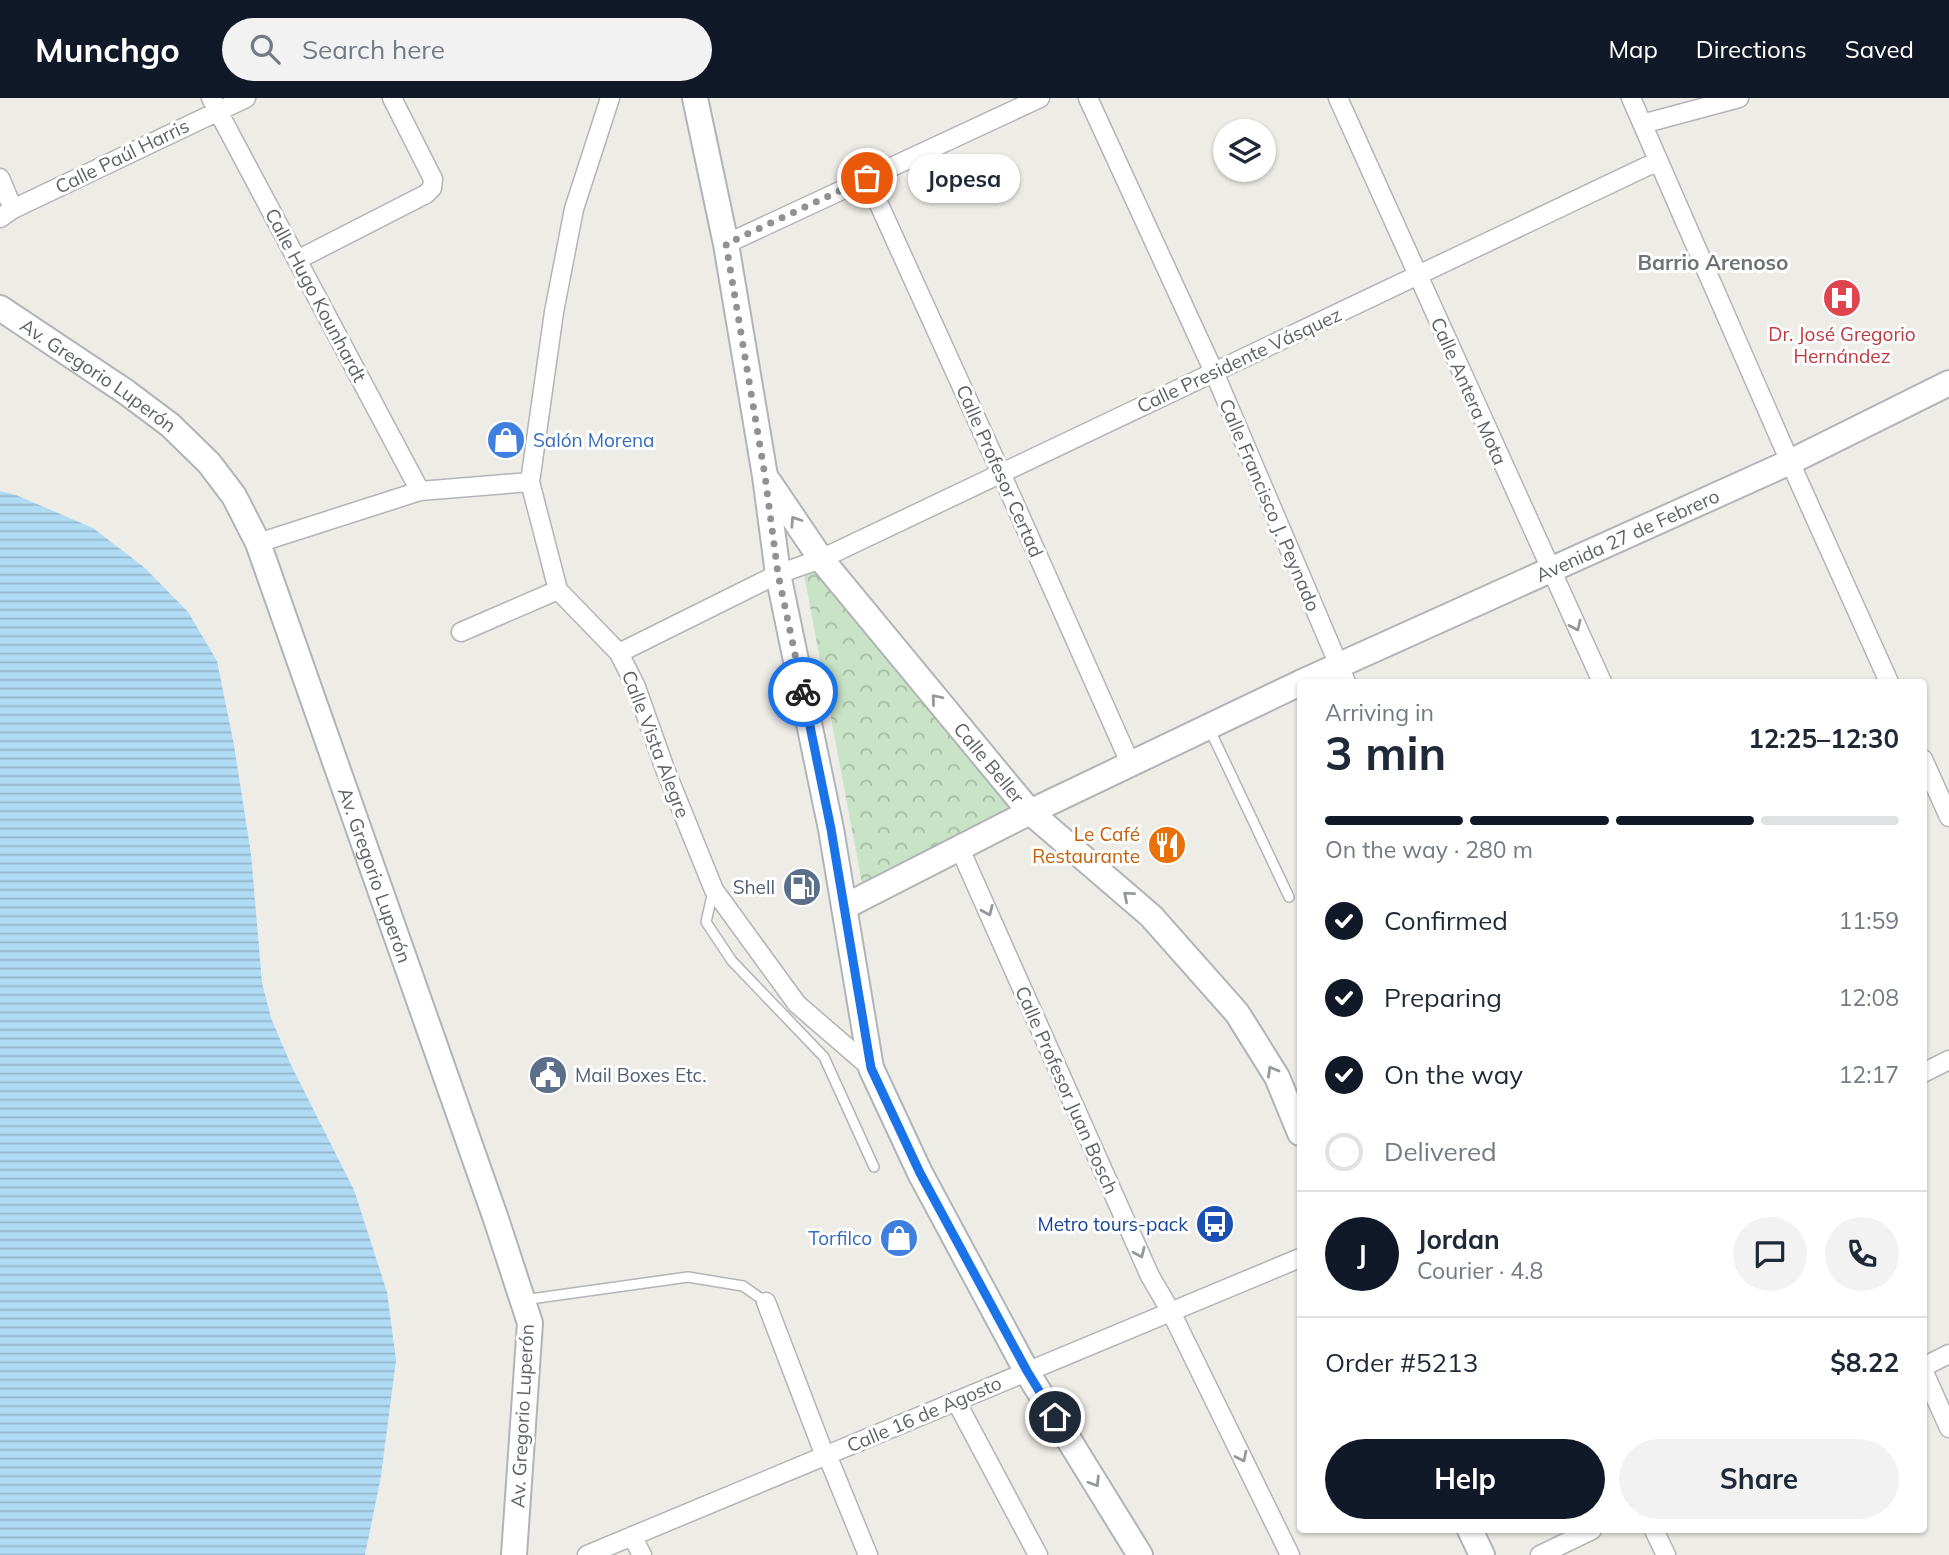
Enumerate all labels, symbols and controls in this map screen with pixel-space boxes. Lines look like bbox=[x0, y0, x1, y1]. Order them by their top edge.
search box bbox=[222, 18, 712, 81]
text: Munchgo bbox=[35, 29, 180, 70]
icon: search bbox=[246, 30, 284, 68]
text: Search here bbox=[302, 33, 445, 66]
text: Map bbox=[1608, 34, 1658, 64]
text: Directions bbox=[1696, 34, 1807, 64]
text: Saved bbox=[1845, 34, 1914, 64]
street label: Calle Paúl Harris bbox=[51, 113, 193, 199]
map controls bbox=[1213, 119, 1276, 182]
button: layers bbox=[1213, 119, 1276, 182]
pin bbox=[837, 148, 897, 208]
callout: Jopesa bbox=[909, 154, 1021, 202]
icon: bag bbox=[848, 159, 886, 197]
text: Jopesa bbox=[927, 164, 1001, 193]
street label: Calle Hugo Kounhardt bbox=[260, 204, 372, 386]
district label: Barrio Arenoso bbox=[1637, 249, 1789, 275]
hospital icon: Dr. José Gregorio Hernández bbox=[1821, 277, 1863, 319]
street label: Calle Presidente Vásquez bbox=[1133, 302, 1345, 418]
street label: Av. Gregorio Luperón bbox=[16, 313, 181, 437]
street label: Calle Antera Mota bbox=[1426, 314, 1512, 468]
place label: Dr. José Gregorio Hernández bbox=[1768, 322, 1916, 368]
street label: Calle Profesor Certad bbox=[951, 381, 1049, 561]
street label: Calle Francisco J. Peynado bbox=[1214, 395, 1326, 615]
shop icon: Salón Morena bbox=[485, 419, 527, 461]
place label: Salón Morena bbox=[533, 428, 655, 452]
street label: Avenida 27 de Febrero bbox=[1532, 484, 1723, 587]
one-way arrow bbox=[791, 516, 803, 529]
one-way arrow bbox=[1568, 619, 1582, 631]
courier bbox=[768, 657, 838, 727]
street label: Calle Vista Alegre bbox=[617, 667, 695, 821]
icon: bike bbox=[784, 673, 822, 711]
one-way arrow bbox=[932, 694, 945, 706]
text: Arriving in bbox=[1325, 698, 1434, 727]
street label: Calle Beller bbox=[949, 717, 1030, 808]
text: 12:25–12:30 bbox=[1748, 722, 1899, 755]
text: 3 min bbox=[1325, 724, 1446, 782]
street label: Av. Gregorio Luperón bbox=[333, 784, 417, 966]
place label: Le Café Restaurante bbox=[1032, 822, 1140, 868]
restaurant icon: Le Café Restaurante bbox=[1146, 824, 1188, 866]
text: On the way · 280 m bbox=[1325, 835, 1533, 864]
fuel station icon: Shell bbox=[781, 866, 823, 908]
place label: Shell bbox=[733, 875, 775, 899]
one-way arrow bbox=[1124, 892, 1137, 904]
icon: check bbox=[1325, 902, 1363, 940]
one-way arrow bbox=[980, 904, 994, 916]
text: Confirmed bbox=[1384, 904, 1508, 937]
text: 11:59 bbox=[1839, 906, 1899, 935]
icon: check bbox=[1325, 979, 1363, 1017]
text: Preparing bbox=[1384, 981, 1502, 1014]
street label: Calle Profesor Juan Bosch bbox=[1010, 982, 1124, 1198]
text: 12:08 bbox=[1839, 983, 1899, 1012]
public building icon: Mail Boxes Etc. bbox=[527, 1054, 569, 1096]
icon: check bbox=[1325, 1056, 1363, 1094]
text: On the way bbox=[1384, 1058, 1523, 1091]
text: 12:17 bbox=[1839, 1060, 1899, 1089]
place label: Mail Boxes Etc. bbox=[575, 1063, 706, 1087]
one-way arrow bbox=[1268, 1065, 1281, 1078]
text: Delivered bbox=[1384, 1135, 1497, 1168]
bus stop icon: Metro tours-pack bbox=[1194, 1203, 1236, 1245]
place label: Metro tours-pack bbox=[1037, 1212, 1188, 1236]
shop icon: Torfilco bbox=[878, 1217, 920, 1259]
button: chat bbox=[1733, 1217, 1807, 1291]
button: phone bbox=[1825, 1217, 1899, 1291]
text: Jordan bbox=[1417, 1223, 1500, 1256]
place label: Torfilco bbox=[808, 1226, 872, 1250]
text: J bbox=[1357, 1238, 1367, 1271]
one-way arrow bbox=[1132, 1246, 1146, 1259]
text: Courier · 4.8 bbox=[1417, 1256, 1543, 1285]
street label: Av. Gregorio Luperón bbox=[505, 1323, 539, 1509]
text: Order #5213 bbox=[1325, 1346, 1478, 1379]
text: $8.22 bbox=[1830, 1346, 1899, 1379]
street label: Calle 16 de Agosto bbox=[843, 1371, 1005, 1457]
pin bbox=[1025, 1387, 1085, 1447]
icon: home bbox=[1036, 1398, 1074, 1436]
button: Help bbox=[1325, 1439, 1605, 1519]
button: Share bbox=[1619, 1439, 1899, 1519]
one-way arrow bbox=[1234, 1450, 1248, 1462]
one-way arrow bbox=[1087, 1474, 1100, 1487]

